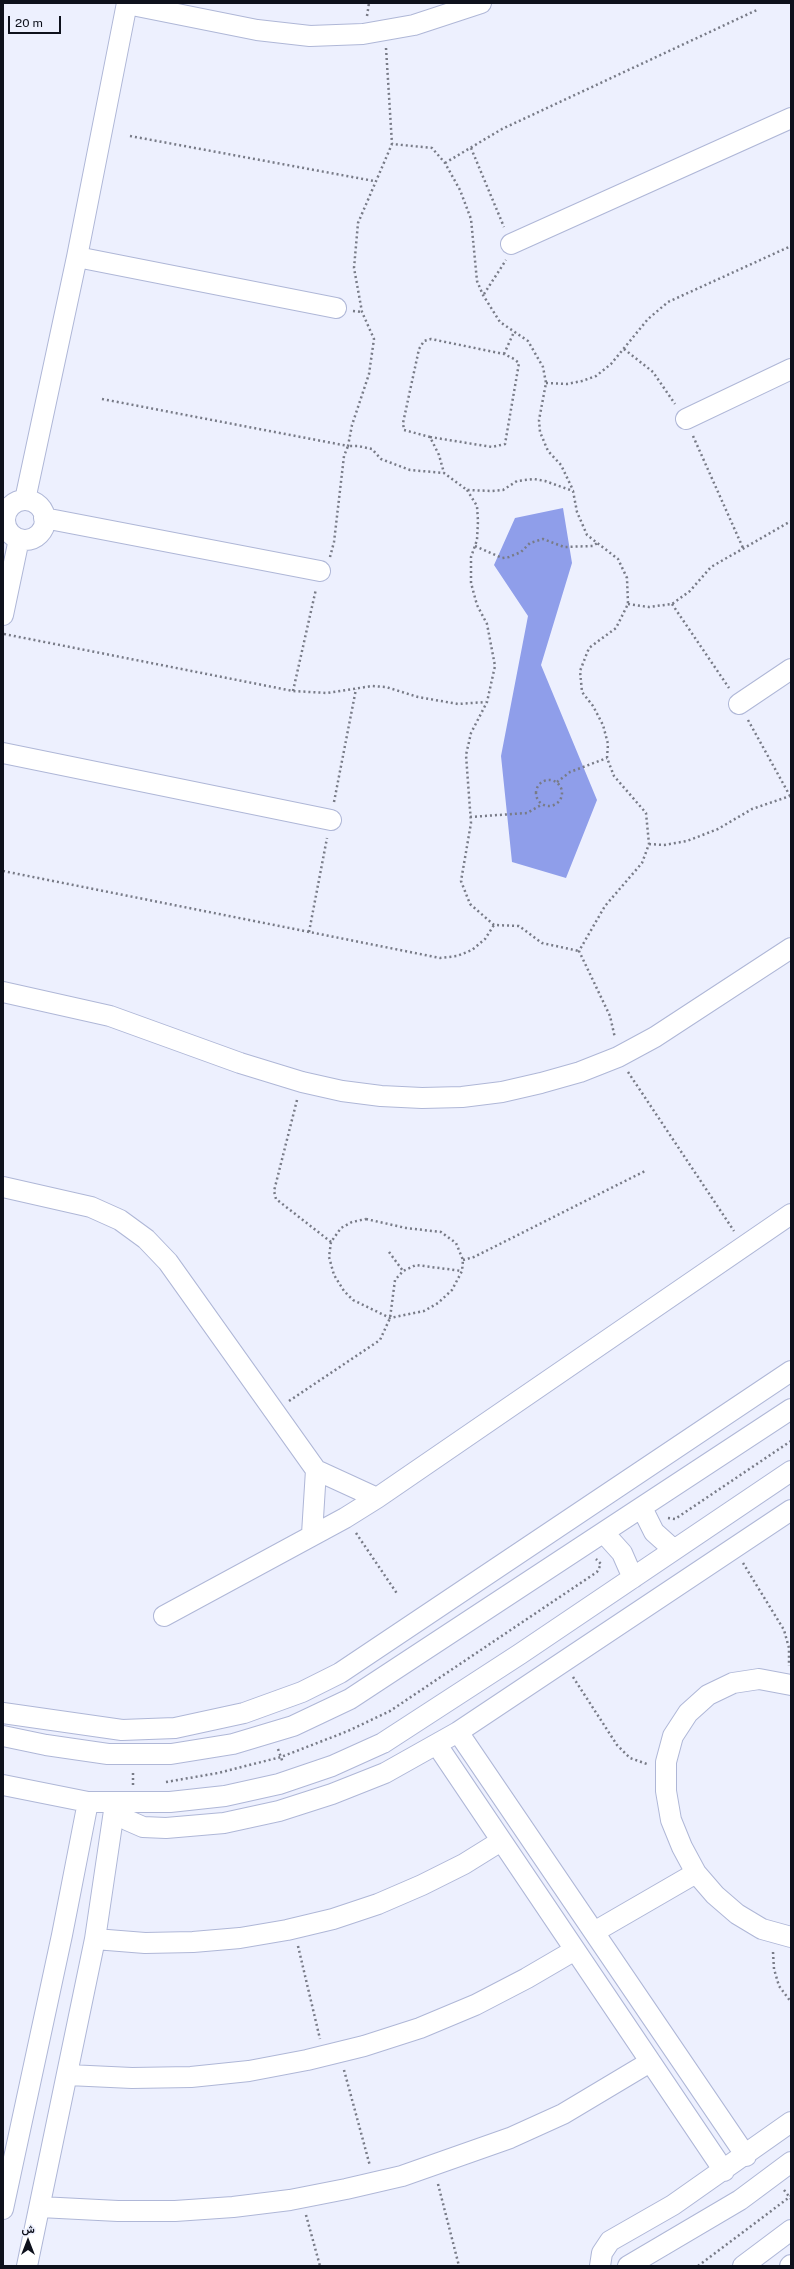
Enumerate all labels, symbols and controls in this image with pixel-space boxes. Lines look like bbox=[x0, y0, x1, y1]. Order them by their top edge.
scale bar bbox=[10, 8, 63, 34]
text: 20 m bbox=[15, 16, 43, 30]
north arrow bbox=[8, 2221, 48, 2261]
text: ش bbox=[21, 2223, 35, 2235]

